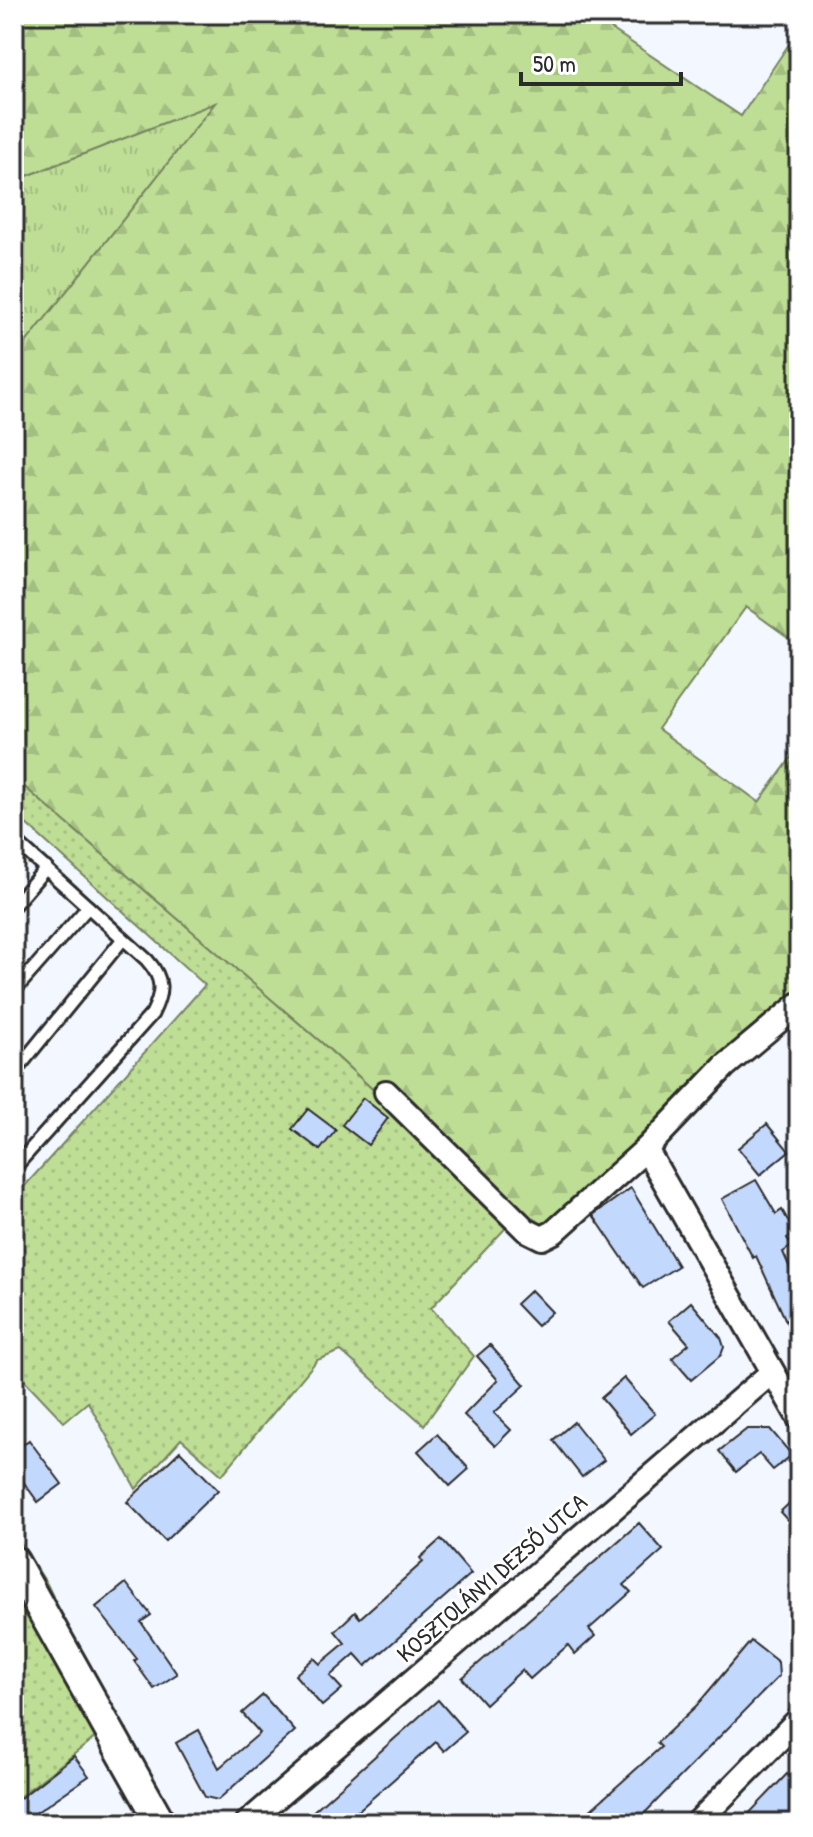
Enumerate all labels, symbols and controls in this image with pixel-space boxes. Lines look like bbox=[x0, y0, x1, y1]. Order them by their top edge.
scale bar bbox=[521, 36, 681, 86]
text: 50 m bbox=[533, 47, 576, 79]
street label: KOSZTOLÁNYI DEZSŐ UTCA bbox=[389, 1486, 593, 1669]

